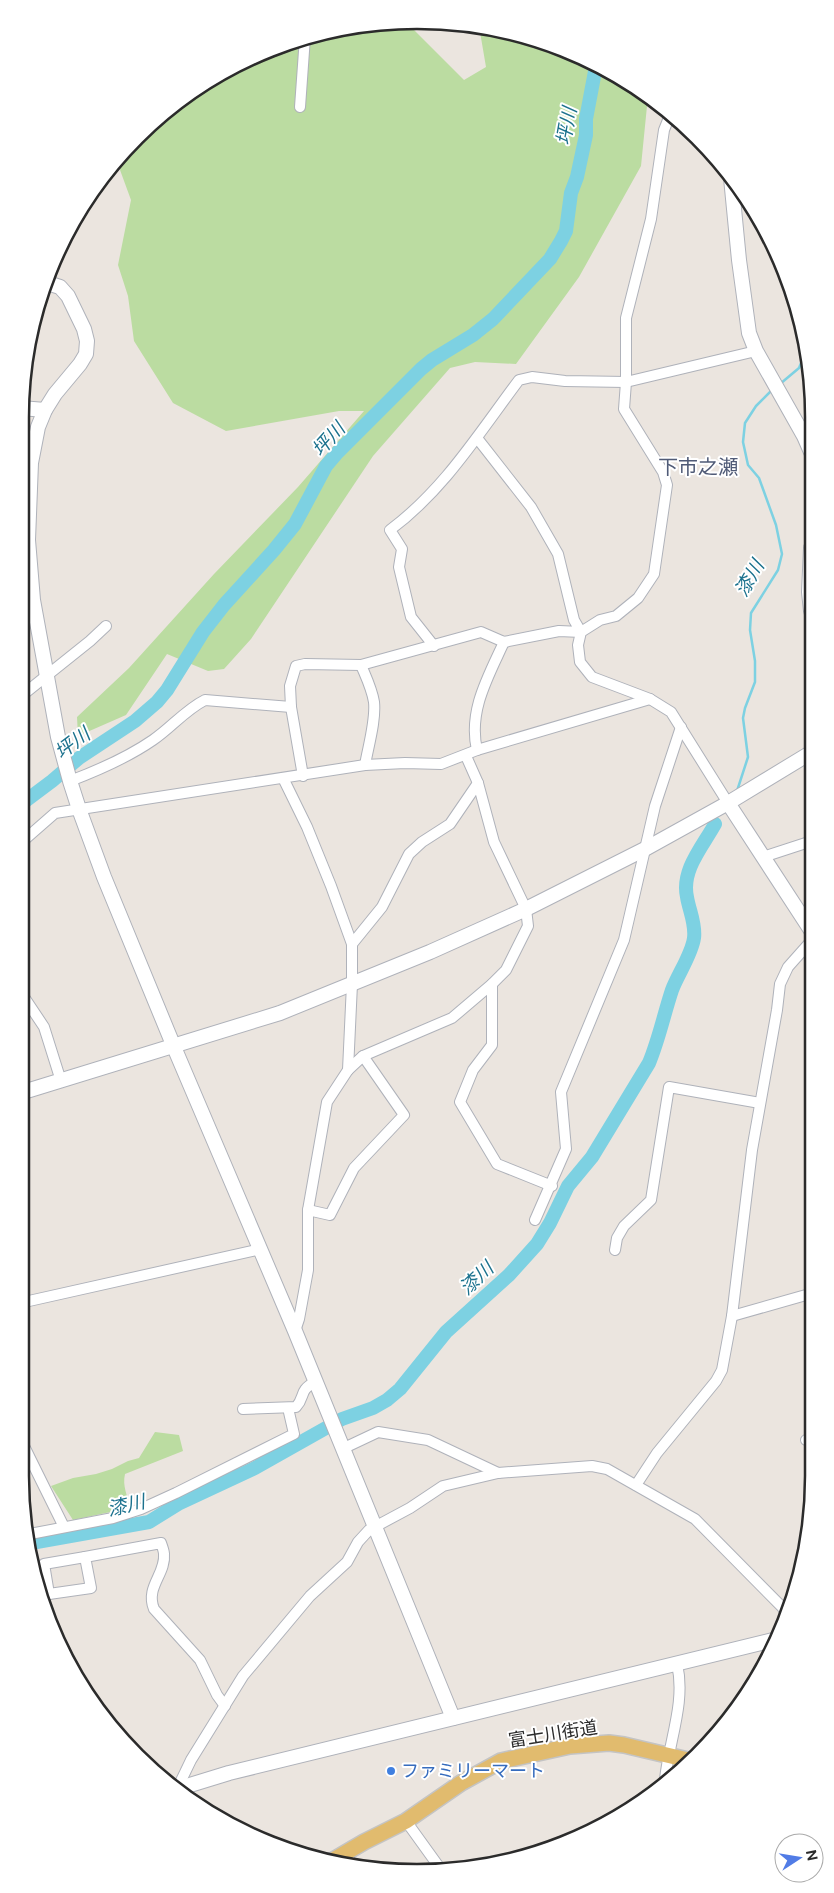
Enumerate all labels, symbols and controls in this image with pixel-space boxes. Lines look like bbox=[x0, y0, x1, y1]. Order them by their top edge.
water label: 坪川 bbox=[552, 103, 580, 147]
water label: 坪川 bbox=[307, 416, 350, 460]
district label: 下市之瀬 bbox=[658, 455, 738, 479]
water label: 漆川 bbox=[730, 554, 769, 600]
water label: 坪川 bbox=[50, 722, 95, 763]
water label: 漆川 bbox=[455, 1256, 499, 1299]
water label: 漆川 bbox=[105, 1490, 149, 1520]
street label: 富士川街道 bbox=[507, 1716, 599, 1751]
place label: ファミリーマート bbox=[401, 1760, 545, 1781]
marker: ファミリーマート bbox=[385, 1765, 397, 1777]
north arrow bbox=[774, 1833, 824, 1883]
text: N bbox=[803, 1848, 821, 1862]

